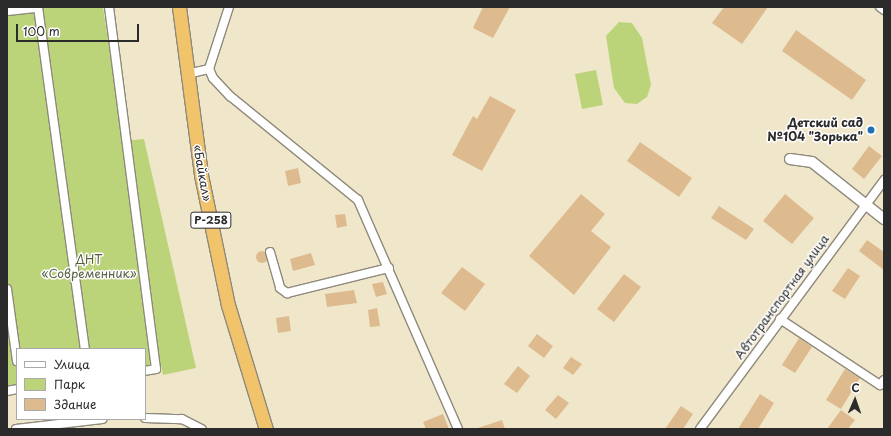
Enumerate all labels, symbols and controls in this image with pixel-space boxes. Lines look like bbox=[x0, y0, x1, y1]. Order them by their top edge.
scale bar bbox=[18, 16, 141, 42]
text: 100 m bbox=[23, 22, 60, 40]
place label: Детский сад №104 "Зорька" bbox=[766, 116, 863, 144]
marker: Детский сад №104 "Зорька" bbox=[866, 125, 876, 135]
street label: «Байкал» bbox=[190, 143, 214, 203]
road number: Р-258 bbox=[190, 211, 232, 229]
street label: Автотранспортная улица bbox=[732, 232, 832, 362]
park label: ДНТ «Современник» bbox=[41, 253, 137, 281]
legend bbox=[16, 348, 146, 420]
text: Улица bbox=[54, 355, 90, 373]
text: Парк bbox=[54, 375, 85, 393]
text: С bbox=[851, 379, 860, 396]
north arrow bbox=[835, 380, 875, 420]
text: Здание bbox=[54, 395, 96, 413]

